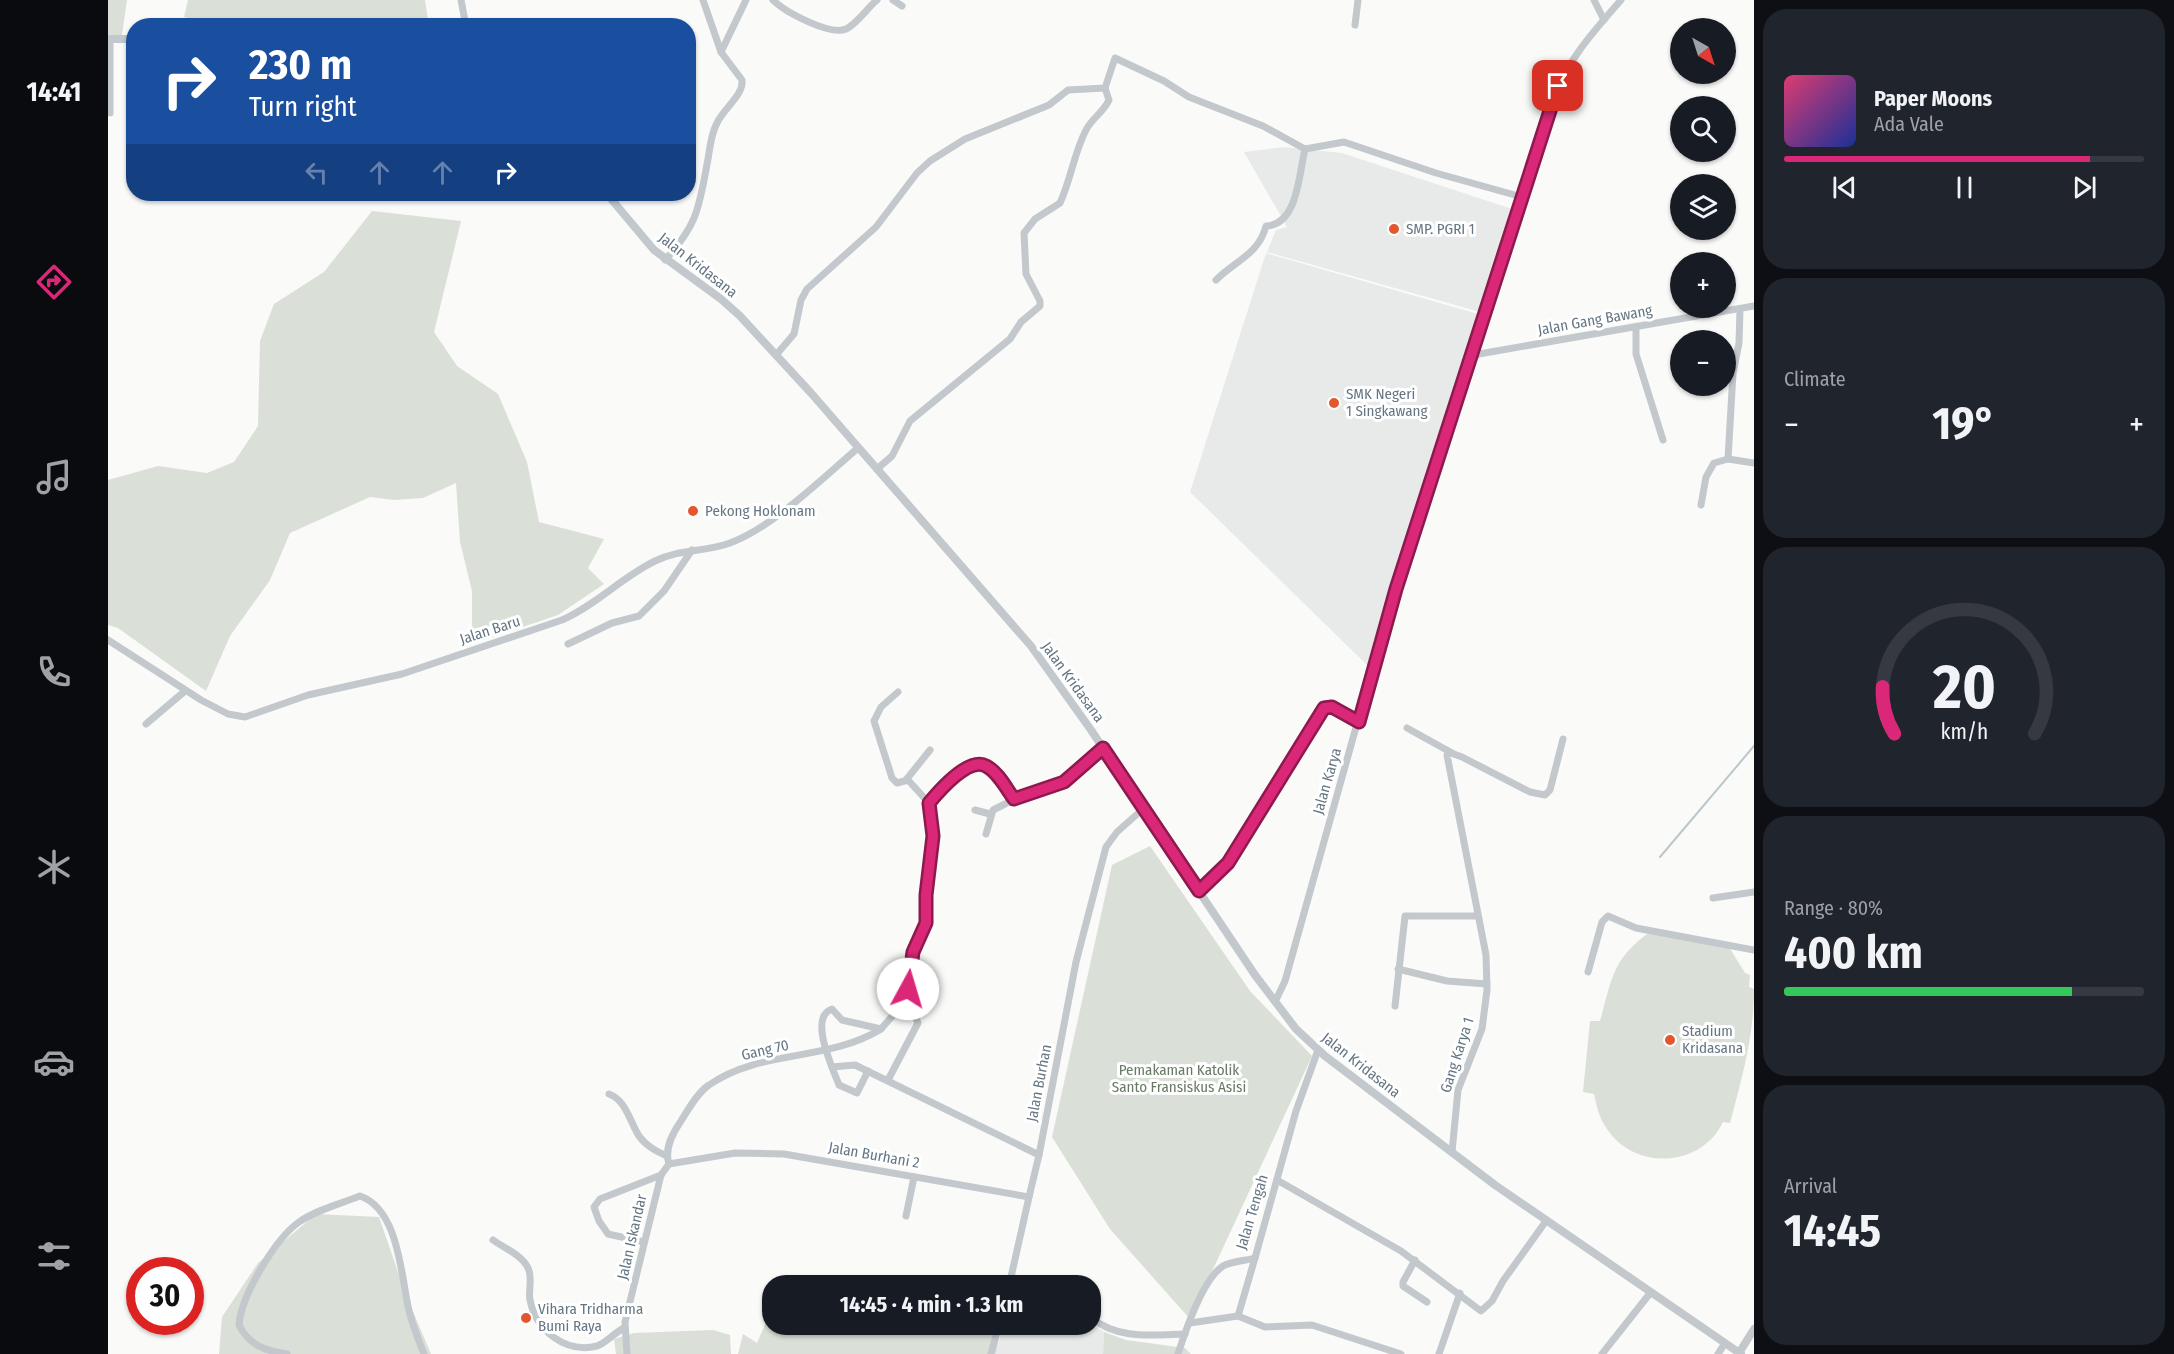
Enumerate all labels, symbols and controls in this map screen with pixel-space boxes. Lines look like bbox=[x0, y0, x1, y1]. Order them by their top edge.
north arrow bbox=[1670, 18, 1736, 84]
map controls bbox=[1670, 18, 1736, 396]
text: 230 m bbox=[249, 40, 352, 90]
icon: right bbox=[150, 42, 228, 120]
pin bbox=[1532, 60, 1583, 111]
icon: arrive bbox=[1541, 69, 1574, 102]
text: 14:41 bbox=[27, 76, 81, 108]
text: Paper Moons bbox=[1874, 85, 1992, 112]
text: Turn right bbox=[249, 91, 357, 123]
button: search bbox=[1670, 96, 1736, 162]
text: Ada Vale bbox=[1874, 112, 1944, 136]
icon: left bbox=[300, 156, 333, 189]
icon: ahead bbox=[363, 156, 396, 189]
icon: ahead bbox=[426, 156, 459, 189]
icon: right bbox=[489, 156, 522, 189]
icon: previous bbox=[1828, 171, 1861, 204]
icon: pause bbox=[1948, 171, 1981, 204]
icon: next bbox=[2068, 171, 2101, 204]
button: layers bbox=[1670, 174, 1736, 240]
place label: SMP. PGRI 1 bbox=[1406, 220, 1475, 238]
marker: SMP. PGRI 1 bbox=[1387, 222, 1401, 236]
street label: Jalan Kridasana bbox=[655, 229, 741, 301]
button: + bbox=[1670, 252, 1736, 318]
icon: directions bbox=[33, 261, 75, 303]
street label: Jalan Gang Bawang bbox=[1536, 301, 1654, 339]
button: − bbox=[1670, 330, 1736, 396]
text: Climate bbox=[1784, 367, 1846, 391]
place label: SMK Negeri 1 Singkawang bbox=[1346, 385, 1428, 420]
marker: SMK Negeri 1 Singkawang bbox=[1327, 396, 1341, 410]
text: 19° bbox=[1932, 397, 1996, 451]
text: − bbox=[1784, 405, 1799, 445]
text: + bbox=[2129, 405, 2144, 445]
icon: music bbox=[33, 456, 75, 498]
place label: Pekong Hoklonam bbox=[705, 502, 816, 520]
marker: Pekong Hoklonam bbox=[686, 504, 700, 518]
street label: Jalan Baru bbox=[457, 612, 523, 648]
street label: Jalan Kridasana bbox=[1038, 638, 1108, 726]
text: 20 bbox=[1932, 650, 1995, 725]
icon: phone bbox=[33, 651, 75, 693]
text: km/h bbox=[1940, 719, 1988, 745]
street label: Jalan Karya bbox=[1309, 746, 1345, 816]
icon: climate bbox=[33, 846, 75, 888]
text: Range · 80% bbox=[1784, 896, 1883, 920]
text: 400 km bbox=[1784, 926, 1923, 980]
position arrow bbox=[876, 957, 940, 1021]
street label: Gang Karya 1 bbox=[1436, 1015, 1478, 1095]
place label: Stadium Kridasana bbox=[1682, 1022, 1743, 1057]
street label: Jalan Kridasana bbox=[1318, 1029, 1404, 1101]
marker: Stadium Kridasana bbox=[1663, 1033, 1677, 1047]
street label: Gang 70 bbox=[740, 1036, 790, 1064]
icon: car bbox=[33, 1041, 75, 1083]
street label: Jalan Burhan bbox=[1023, 1043, 1055, 1123]
park label: Pemakaman Katolik Santo Fransiskus Asisi bbox=[1112, 1061, 1246, 1096]
street label: Jalan Burhani 2 bbox=[827, 1138, 921, 1172]
street label: Jalan Tengah bbox=[1232, 1172, 1272, 1252]
text: Arrival bbox=[1784, 1174, 1837, 1198]
street label: Jalan Iskandar bbox=[613, 1192, 651, 1281]
text: 14:45 bbox=[1784, 1204, 1881, 1258]
icon: filters bbox=[33, 1235, 75, 1277]
speed limit sign: 30 bbox=[126, 1257, 204, 1335]
text: 14:45 · 4 min · 1.3 km bbox=[840, 1291, 1023, 1318]
place label: Vihara Tridharma Bumi Raya bbox=[538, 1300, 643, 1335]
marker: Vihara Tridharma Bumi Raya bbox=[519, 1311, 533, 1325]

